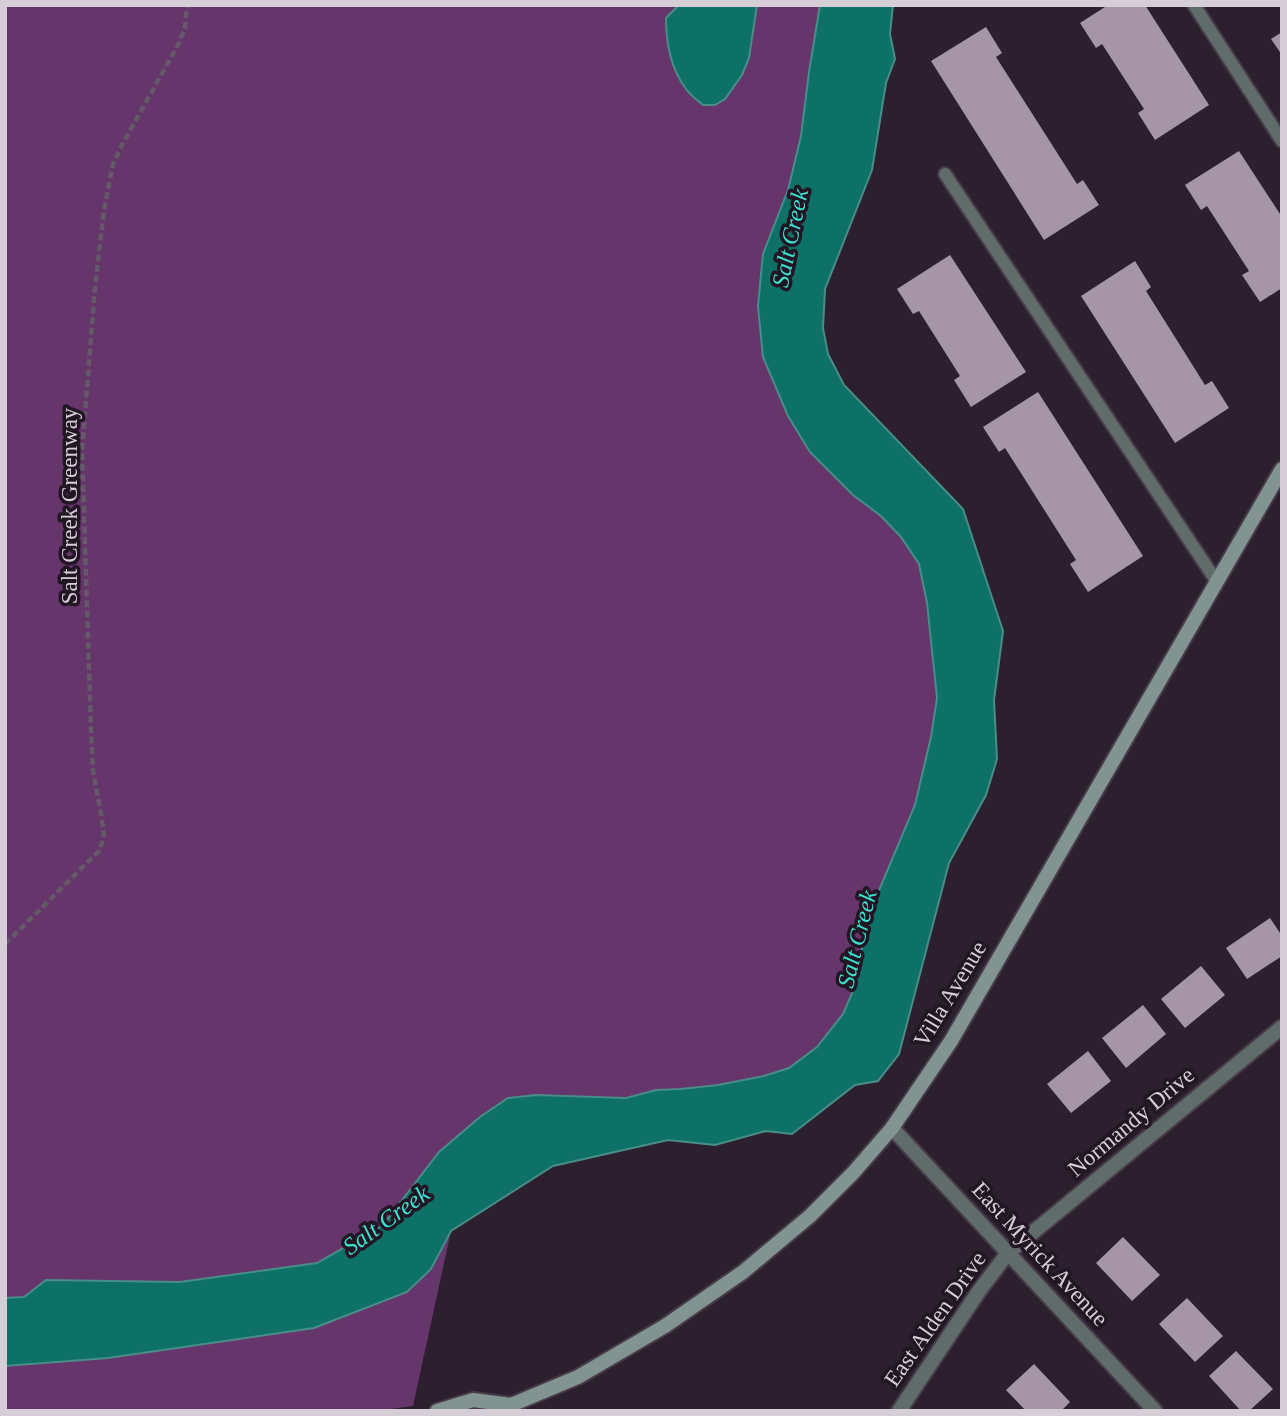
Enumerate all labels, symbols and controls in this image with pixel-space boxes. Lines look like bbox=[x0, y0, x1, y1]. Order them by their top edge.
water label: Salt Creek bbox=[767, 186, 813, 289]
street label: Salt Creek Greenway bbox=[57, 407, 82, 604]
water label: Salt Creek bbox=[832, 887, 882, 991]
street label: Villa Avenue bbox=[909, 937, 991, 1051]
street label: Normandy Drive bbox=[1063, 1062, 1199, 1182]
street label: East Myrick Avenue bbox=[967, 1177, 1113, 1331]
water label: Salt Creek bbox=[338, 1180, 434, 1260]
street label: East Alden Drive bbox=[879, 1247, 991, 1391]

